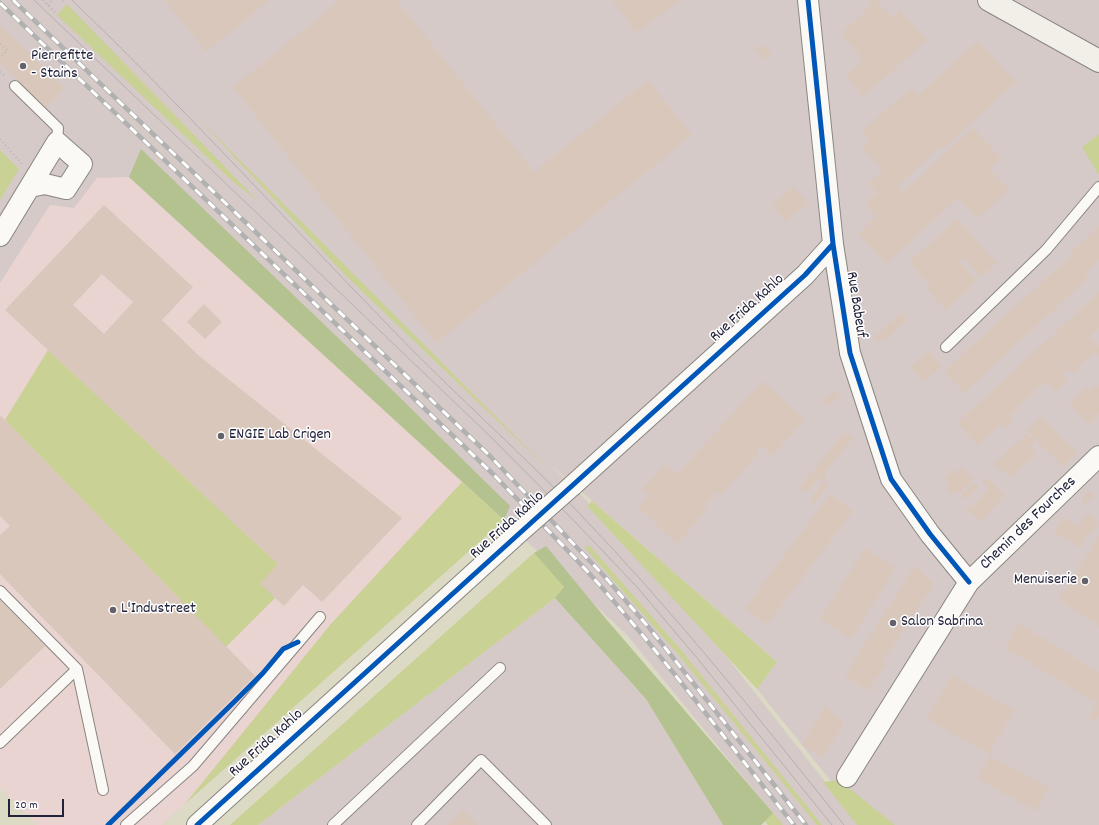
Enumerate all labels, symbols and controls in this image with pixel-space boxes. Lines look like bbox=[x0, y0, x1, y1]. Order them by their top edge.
place label: Pierrefitte - Stains bbox=[31, 47, 93, 85]
marker: Pierrefitte - Stains bbox=[18, 61, 28, 71]
street label: Rue Babeuf bbox=[840, 270, 870, 340]
street label: Rue Frida Kahlo bbox=[707, 271, 789, 347]
place label: ENGIE Lab Crigen bbox=[229, 426, 331, 446]
marker: ENGIE Lab Crigen bbox=[216, 431, 226, 441]
street label: Chemin des Fourches bbox=[977, 473, 1081, 575]
street label: Rue Frida Kahlo bbox=[467, 488, 549, 564]
place label: Menuiserie bbox=[1014, 571, 1077, 591]
marker: Menuiserie bbox=[1080, 576, 1090, 586]
place label: L'Industreet bbox=[121, 600, 196, 620]
marker: L'Industreet bbox=[108, 605, 118, 615]
place label: Salon Sabrina bbox=[901, 613, 983, 633]
marker: Salon Sabrina bbox=[888, 618, 898, 628]
street label: Rue Frida Kahlo bbox=[226, 706, 308, 782]
scale bar bbox=[10, 791, 66, 817]
text: 20 m bbox=[15, 797, 38, 814]

